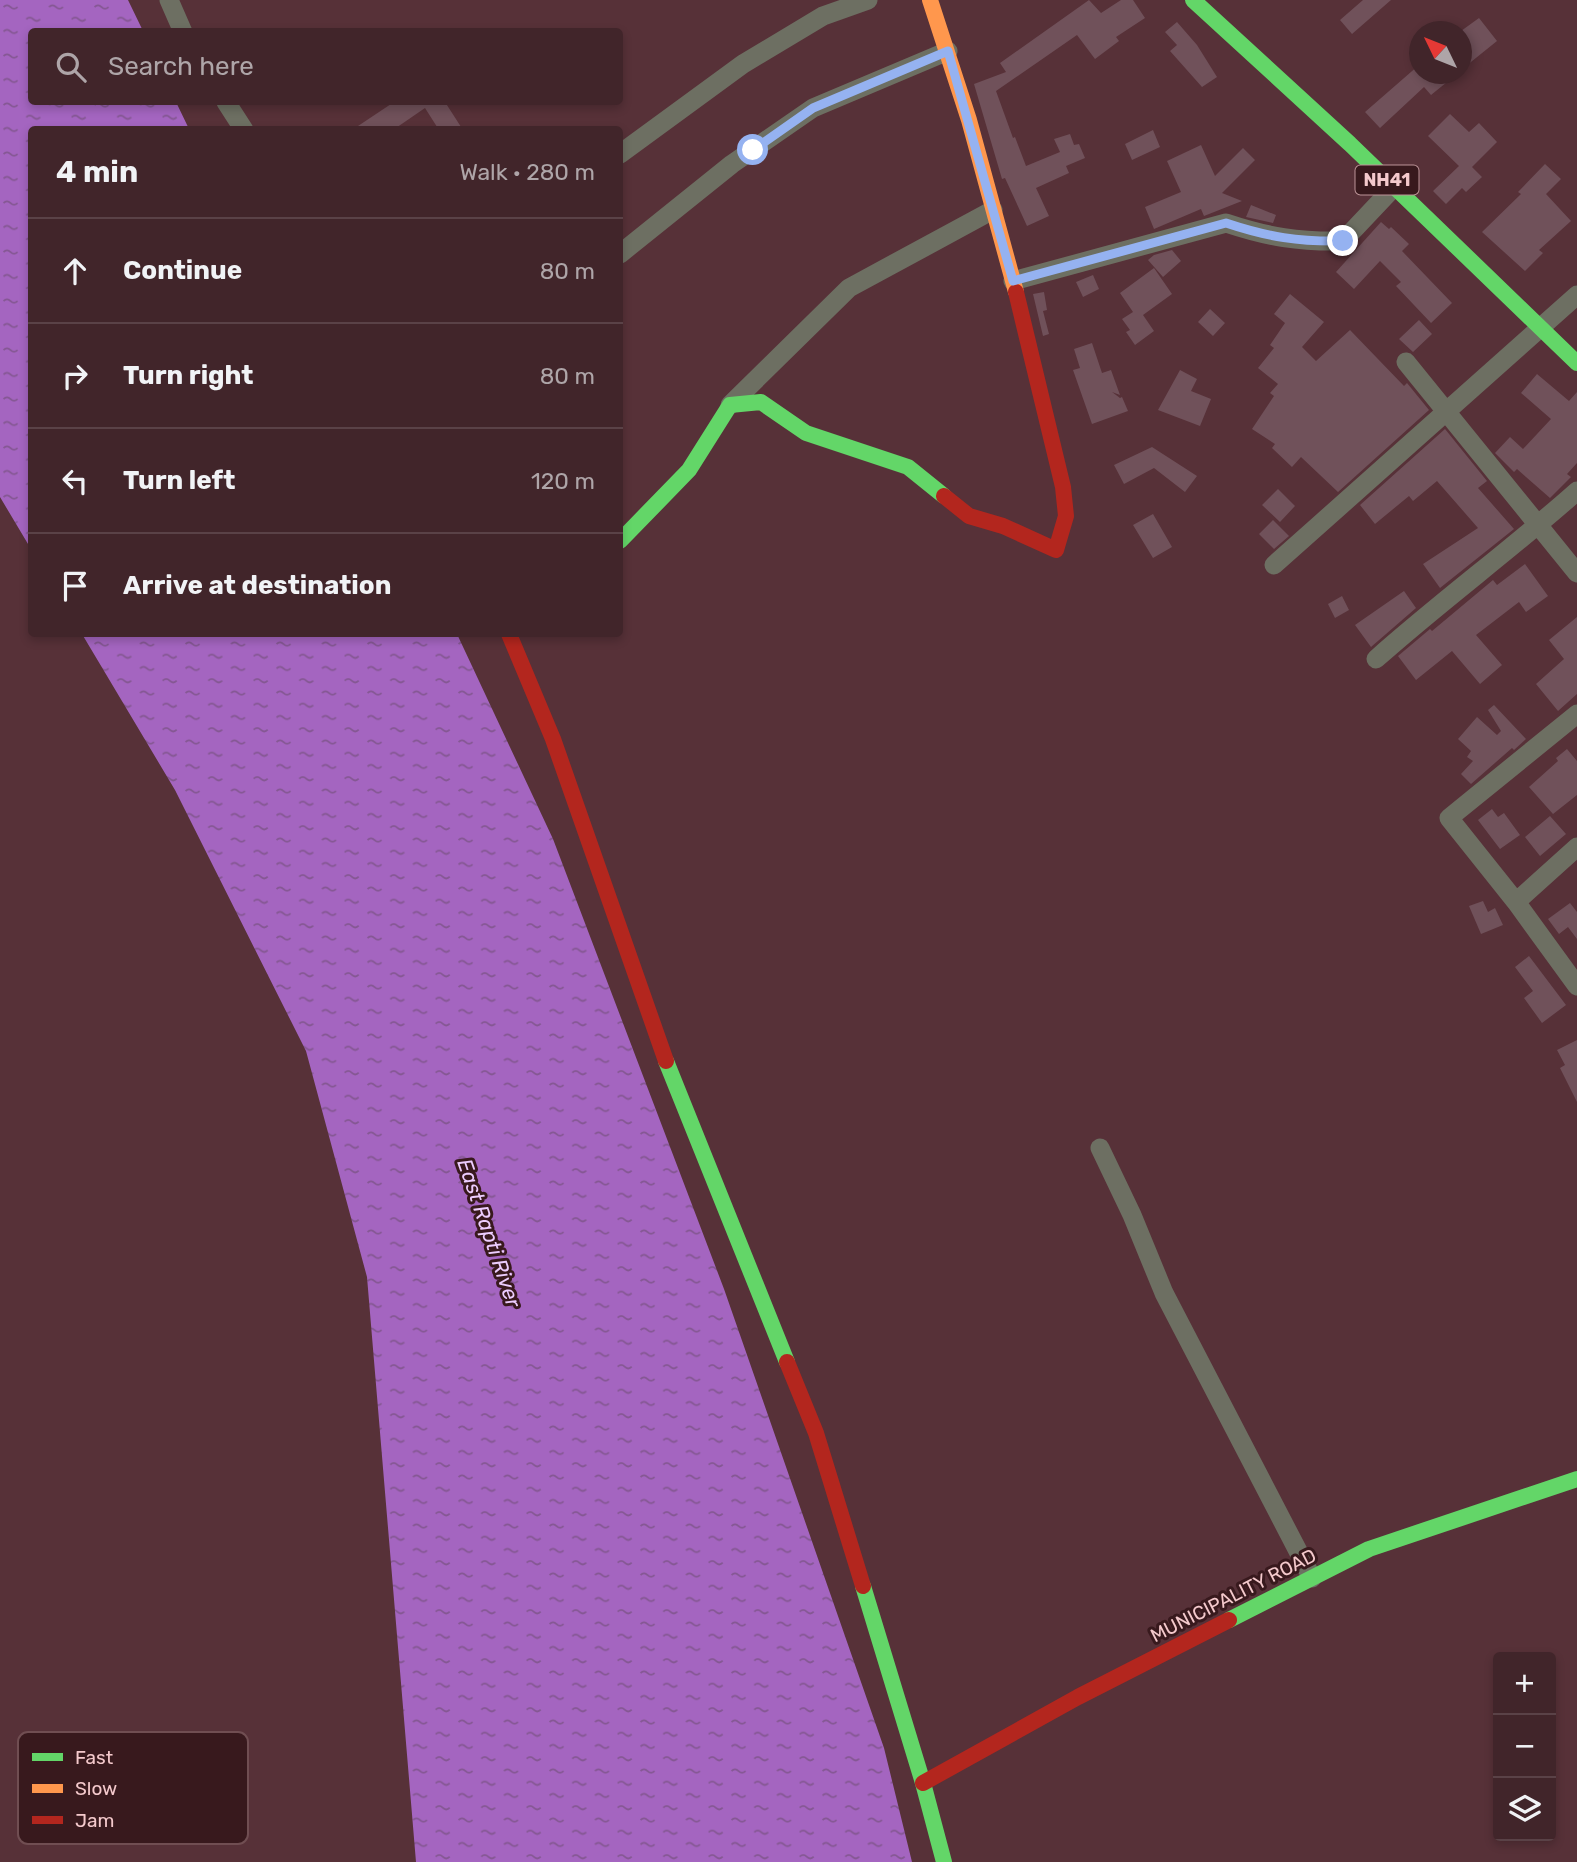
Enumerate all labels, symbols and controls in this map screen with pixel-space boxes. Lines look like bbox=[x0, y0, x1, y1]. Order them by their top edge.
north arrow bbox=[1409, 21, 1472, 84]
search box bbox=[28, 28, 623, 105]
icon: search bbox=[52, 48, 90, 86]
text: Search here bbox=[108, 51, 254, 82]
route start bbox=[737, 134, 768, 165]
text: 4 min bbox=[56, 154, 138, 190]
text: Walk · 280 m bbox=[459, 158, 595, 186]
road number: NH41 bbox=[1356, 166, 1418, 195]
route end bbox=[1327, 225, 1358, 256]
icon: ahead bbox=[56, 252, 94, 290]
text: Continue bbox=[123, 255, 242, 286]
text: 80 m bbox=[540, 257, 595, 285]
icon: right bbox=[56, 357, 94, 395]
text: Turn right bbox=[123, 360, 253, 391]
text: 80 m bbox=[540, 362, 595, 390]
icon: left bbox=[56, 462, 94, 500]
text: Turn left bbox=[123, 465, 235, 496]
text: 120 m bbox=[531, 467, 595, 495]
icon: arrive bbox=[56, 567, 94, 605]
text: Arrive at destination bbox=[123, 570, 391, 601]
water label: East Rapti River bbox=[452, 1155, 527, 1311]
street label: MUNICIPALITY ROAD bbox=[1146, 1544, 1320, 1647]
map controls bbox=[1493, 1652, 1556, 1841]
button: + bbox=[1493, 1652, 1556, 1715]
button: − bbox=[1493, 1715, 1556, 1778]
legend bbox=[18, 1732, 248, 1844]
text: Fast bbox=[75, 1746, 114, 1769]
text: Slow bbox=[75, 1777, 117, 1800]
button: layers bbox=[1493, 1778, 1556, 1841]
text: Jam bbox=[75, 1809, 114, 1832]

